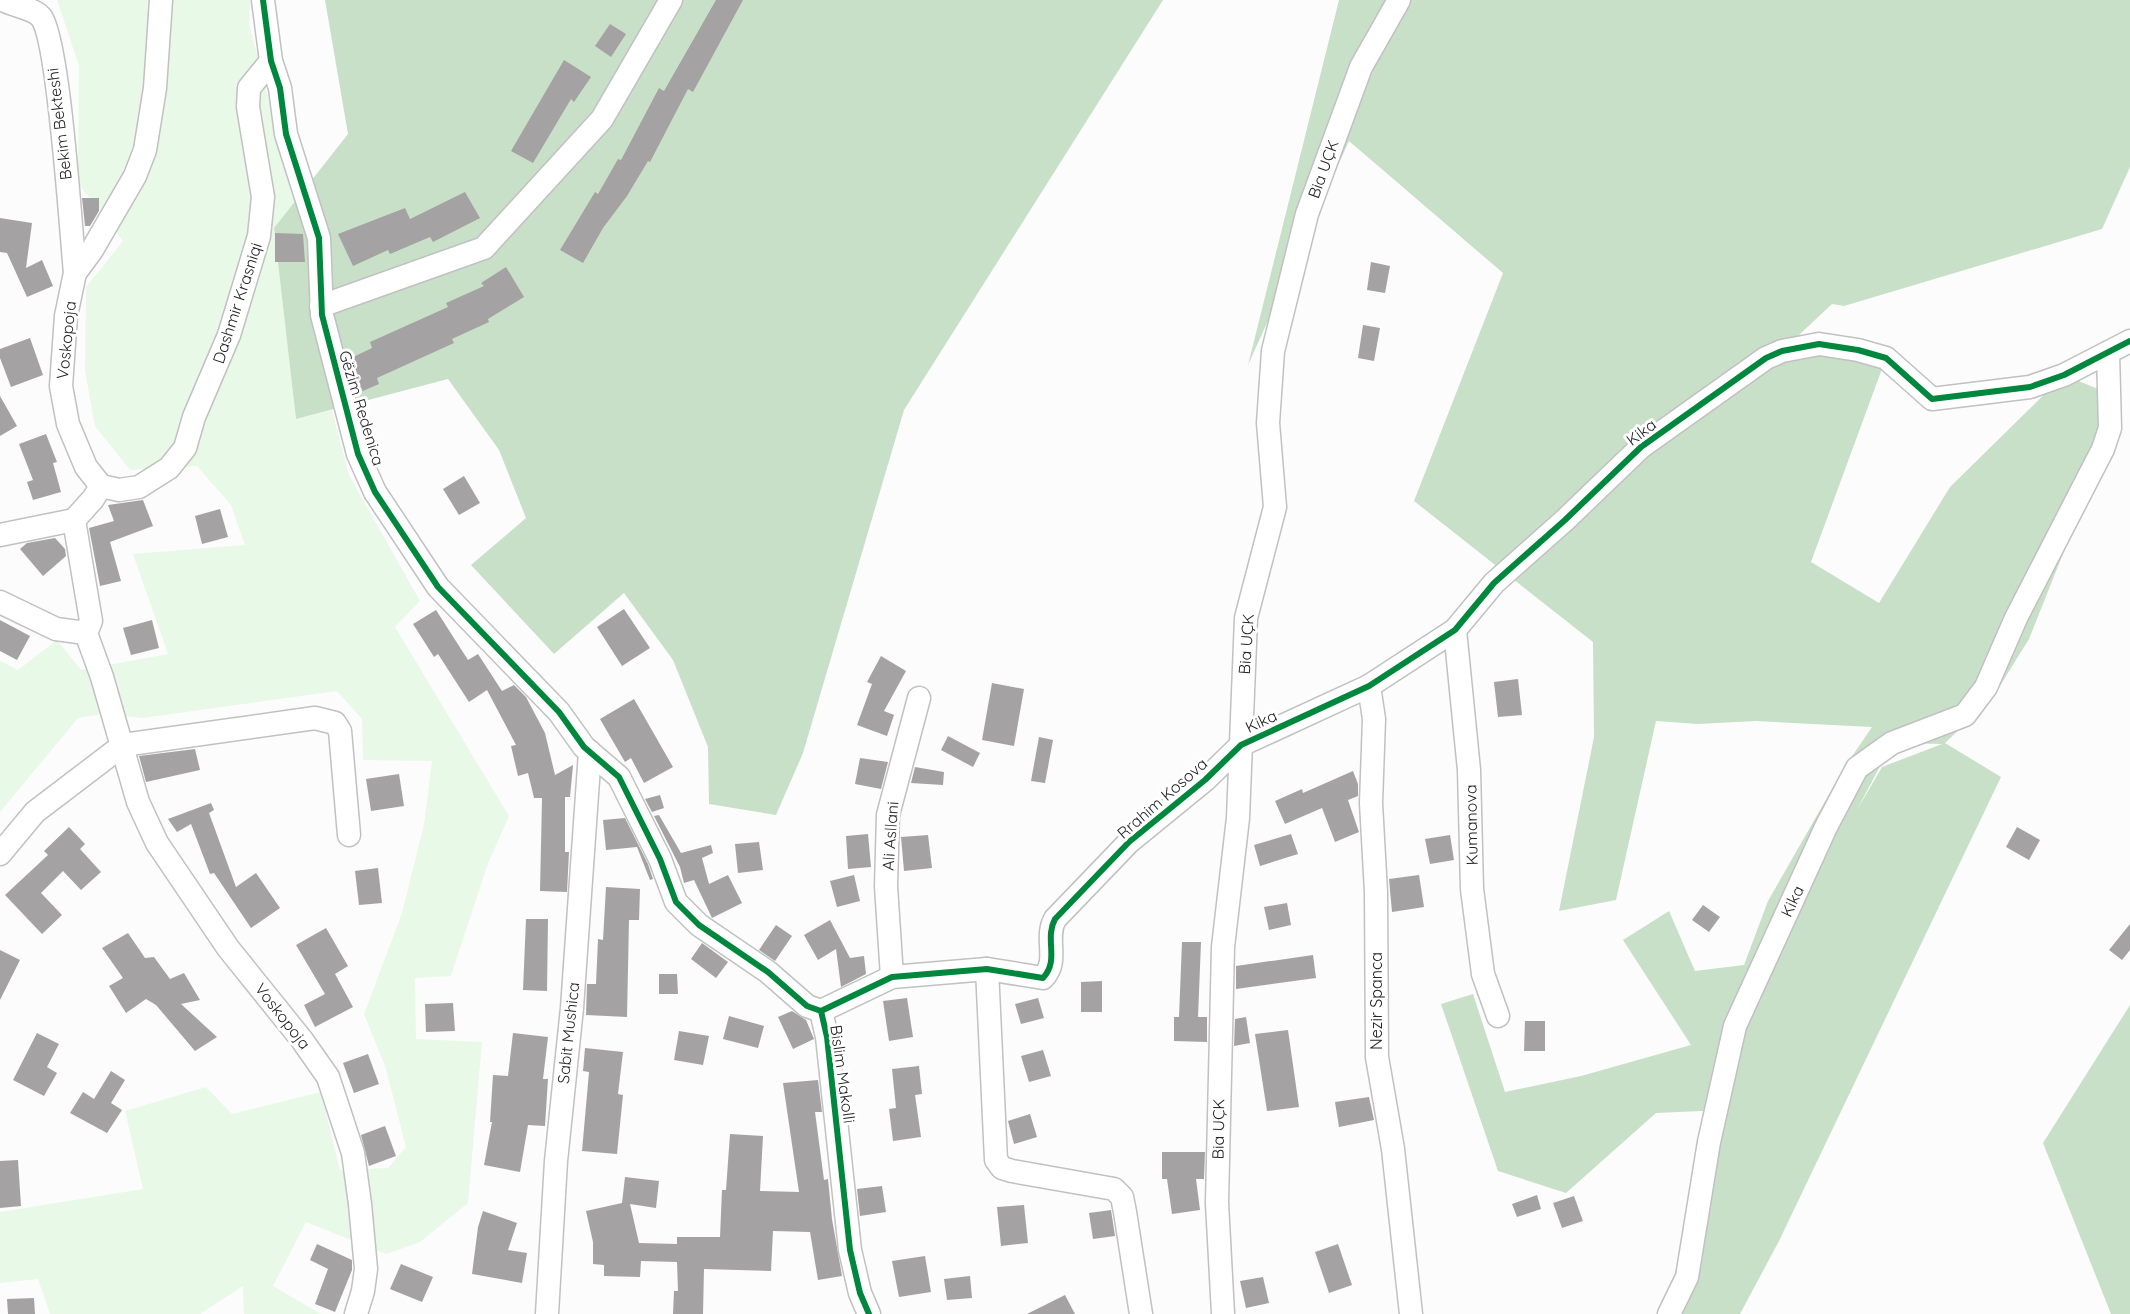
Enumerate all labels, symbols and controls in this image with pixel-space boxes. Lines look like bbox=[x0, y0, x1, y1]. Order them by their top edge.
street label: Bekim Bekteshi bbox=[42, 67, 76, 181]
street label: Bia UÇK bbox=[1303, 137, 1343, 201]
street label: Dashmir Krasniqi bbox=[208, 240, 266, 366]
street label: Voskopoja bbox=[52, 300, 80, 380]
street label: Gëzim Redenica bbox=[335, 348, 389, 468]
street label: Kika bbox=[1622, 414, 1660, 450]
street label: Bia UÇK bbox=[1234, 613, 1258, 675]
street label: Kika bbox=[1242, 705, 1280, 737]
street label: Rrahim Kosova bbox=[1113, 753, 1211, 843]
street label: Kumanova bbox=[1460, 784, 1482, 866]
street label: Ali Asllani bbox=[878, 801, 902, 871]
street label: Kika bbox=[1776, 882, 1808, 920]
street label: Nezir Spanca bbox=[1366, 952, 1386, 1050]
street label: Voskopoja bbox=[251, 979, 315, 1053]
street label: Sabit Mushica bbox=[553, 981, 583, 1085]
street label: Bislim Makolli bbox=[826, 1024, 860, 1124]
street label: Bia UÇK bbox=[1207, 1098, 1229, 1159]

